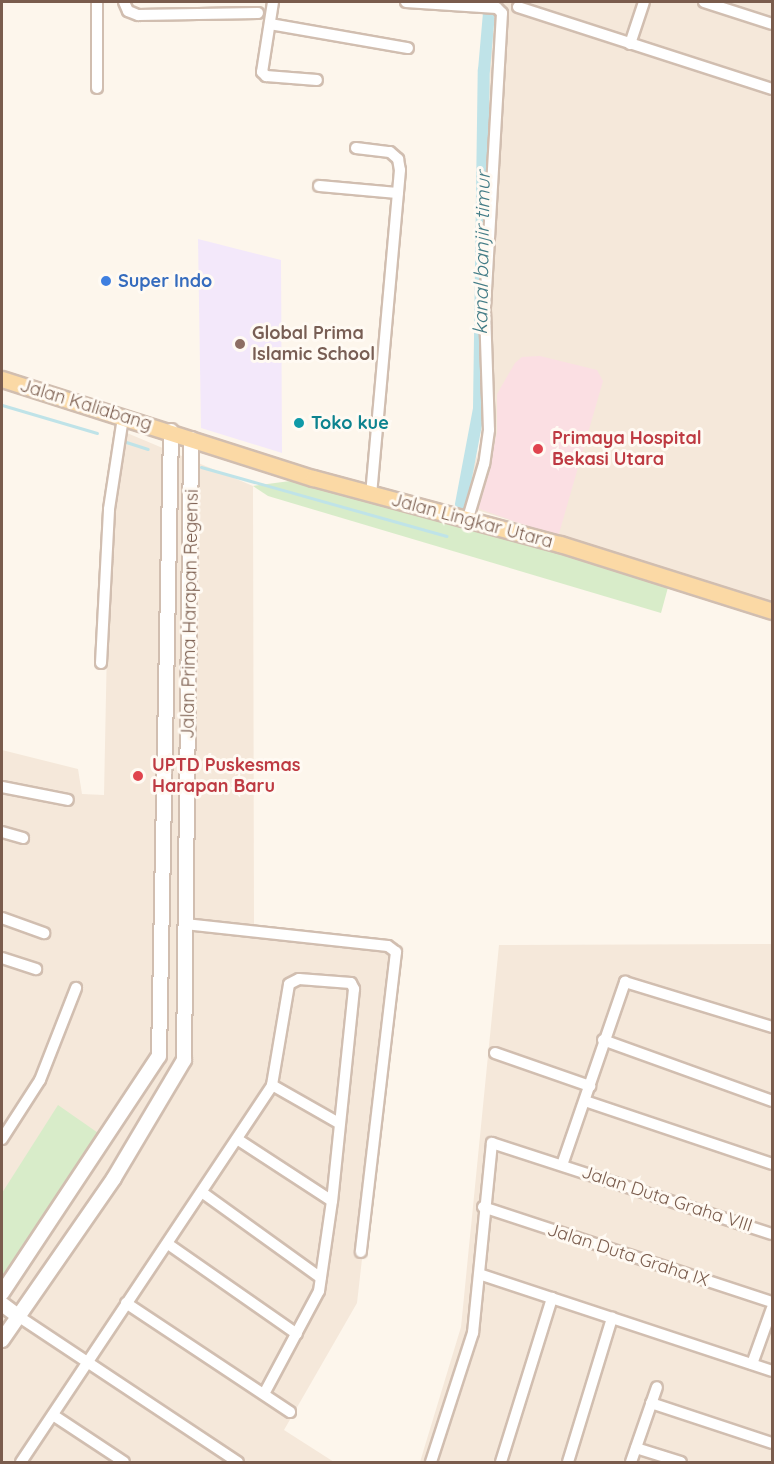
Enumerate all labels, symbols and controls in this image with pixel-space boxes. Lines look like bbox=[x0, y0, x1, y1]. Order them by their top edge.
water label: kanal banjir timur bbox=[468, 171, 494, 335]
place label: Super Indo bbox=[118, 270, 212, 292]
marker: Super Indo bbox=[99, 274, 113, 288]
place label: Global Prima Islamic School bbox=[252, 323, 375, 366]
marker: Global Prima Islamic School bbox=[233, 337, 247, 351]
street label: Jalan Kaliabang bbox=[17, 375, 155, 435]
place label: Toko kue bbox=[311, 412, 389, 434]
marker: Toko kue bbox=[292, 416, 306, 430]
place label: Primaya Hospital Bekasi Utara bbox=[552, 428, 702, 470]
marker: Primaya Hospital Bekasi Utara bbox=[529, 440, 547, 458]
street label: Jalan Prima Harapan Regensi bbox=[177, 489, 203, 739]
street label: Jalan Lingkar Utara bbox=[389, 489, 555, 553]
place label: UPTD Puskesmas Harapan Baru bbox=[152, 755, 300, 798]
marker: UPTD Puskesmas Harapan Baru bbox=[129, 767, 147, 785]
street label: Jalan Duta Graha VIII bbox=[579, 1161, 755, 1237]
street label: Jalan Duta Graha IX bbox=[545, 1219, 711, 1291]

